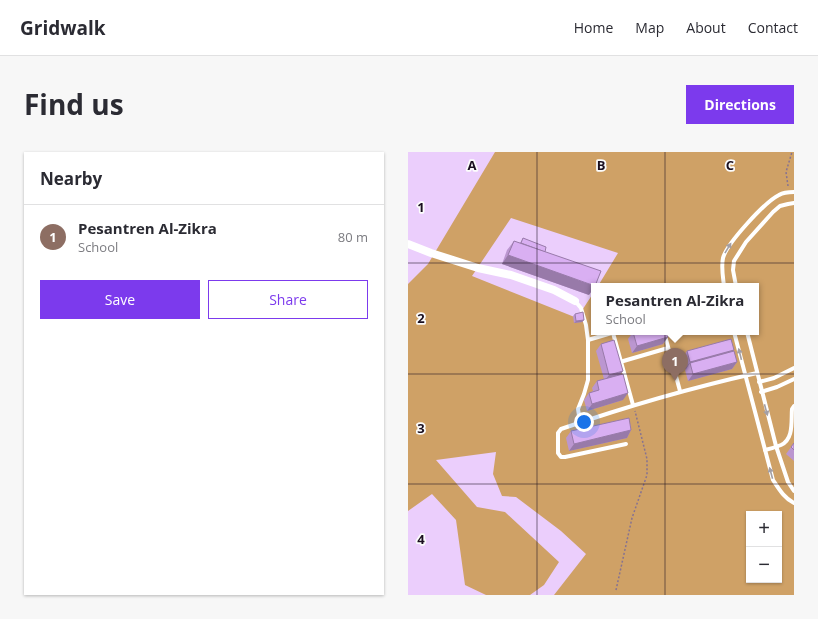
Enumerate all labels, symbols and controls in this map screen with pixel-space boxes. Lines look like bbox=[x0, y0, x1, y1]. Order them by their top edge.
text: Gridwalk bbox=[20, 15, 106, 41]
text: Home bbox=[574, 18, 613, 37]
text: Map bbox=[635, 18, 664, 37]
text: About bbox=[686, 18, 726, 37]
text: Contact bbox=[748, 18, 798, 37]
text: Find us bbox=[24, 85, 124, 123]
button: Directions bbox=[686, 85, 794, 124]
text: A bbox=[468, 156, 477, 174]
text: B bbox=[597, 156, 606, 174]
text: C bbox=[726, 156, 734, 174]
text: Nearby bbox=[40, 167, 102, 190]
text: 1 bbox=[417, 198, 425, 216]
text: Pesantren Al-Zikra bbox=[78, 218, 217, 238]
text: 1 bbox=[49, 228, 57, 246]
text: 80 m bbox=[338, 228, 368, 246]
text: School bbox=[78, 238, 118, 256]
one-way arrow bbox=[724, 243, 732, 254]
button: Save bbox=[40, 280, 200, 319]
button: Share bbox=[208, 280, 368, 319]
popup bbox=[591, 283, 759, 335]
text: Pesantren Al-Zikra bbox=[606, 290, 744, 310]
text: 2 bbox=[417, 309, 425, 327]
text: School bbox=[606, 310, 646, 328]
one-way arrow bbox=[737, 347, 743, 359]
pin: 1 bbox=[662, 348, 688, 381]
one-way arrow bbox=[764, 404, 770, 417]
your location bbox=[574, 412, 594, 432]
text: 3 bbox=[417, 419, 425, 437]
one-way arrow bbox=[768, 467, 774, 479]
map controls bbox=[746, 511, 782, 583]
button: + bbox=[746, 511, 782, 547]
text: 4 bbox=[417, 530, 425, 548]
button: − bbox=[746, 547, 782, 583]

